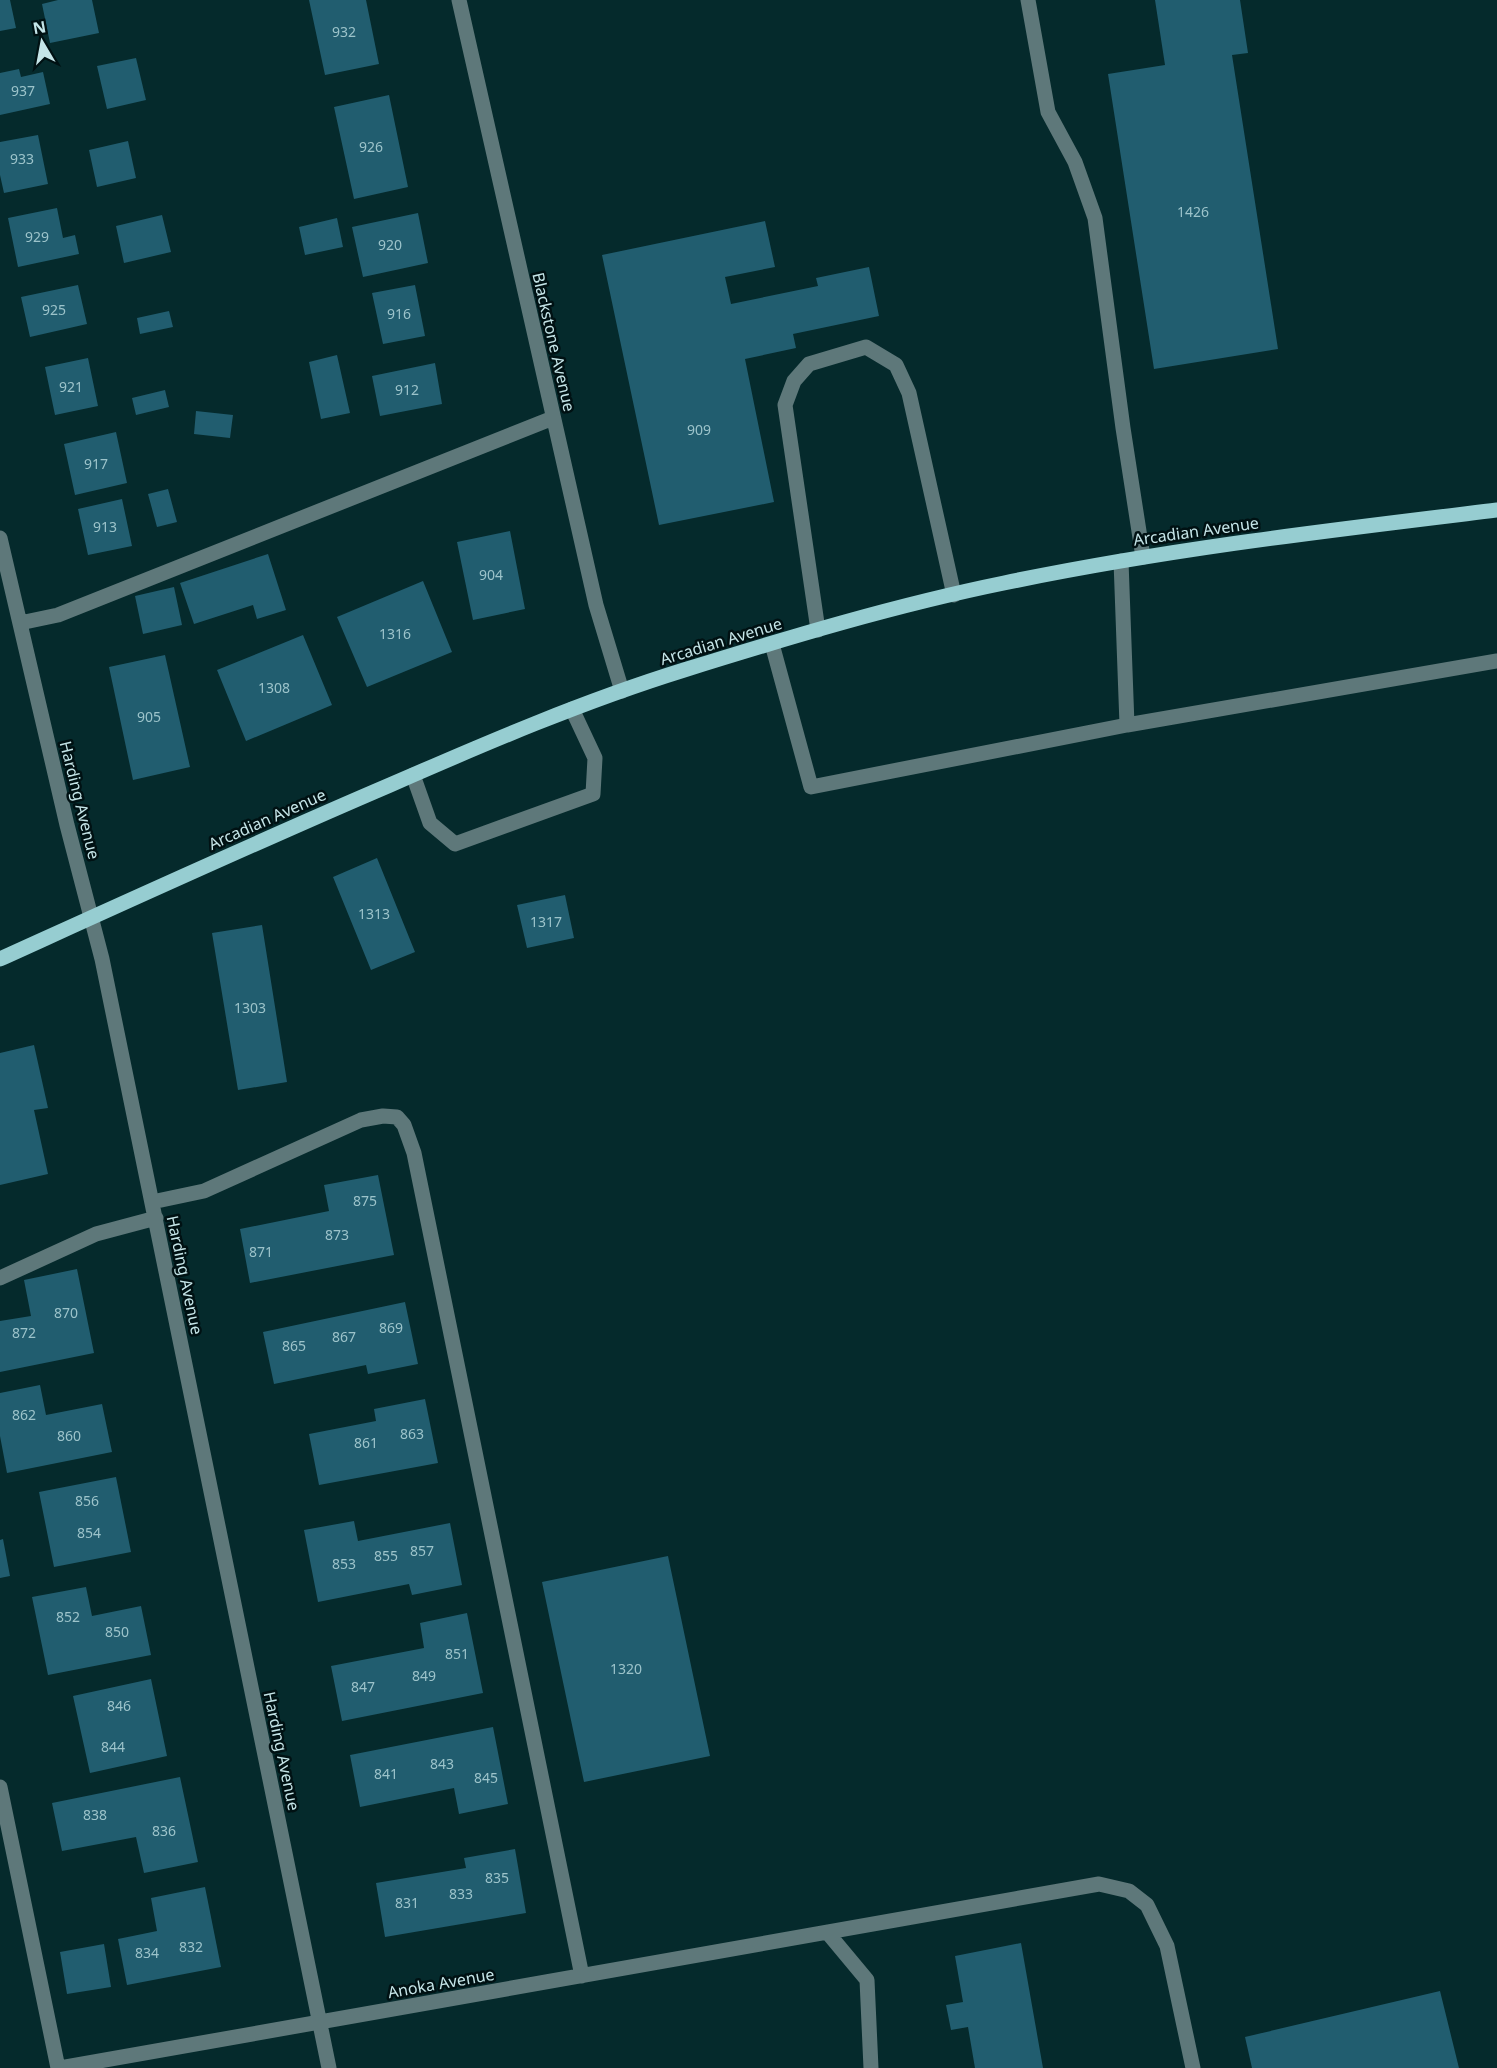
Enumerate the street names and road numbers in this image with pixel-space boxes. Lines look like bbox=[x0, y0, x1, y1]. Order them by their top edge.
street label: Blackstone Avenue bbox=[527, 270, 581, 414]
street label: Arcadian Avenue bbox=[1132, 511, 1260, 551]
street label: Arcadian Avenue bbox=[657, 612, 785, 670]
street label: Harding Avenue bbox=[55, 739, 105, 861]
street label: Arcadian Avenue bbox=[205, 783, 329, 855]
street label: Harding Avenue bbox=[162, 1213, 208, 1337]
street label: Harding Avenue bbox=[259, 1689, 305, 1813]
street label: Anoka Avenue bbox=[386, 1963, 496, 2003]

